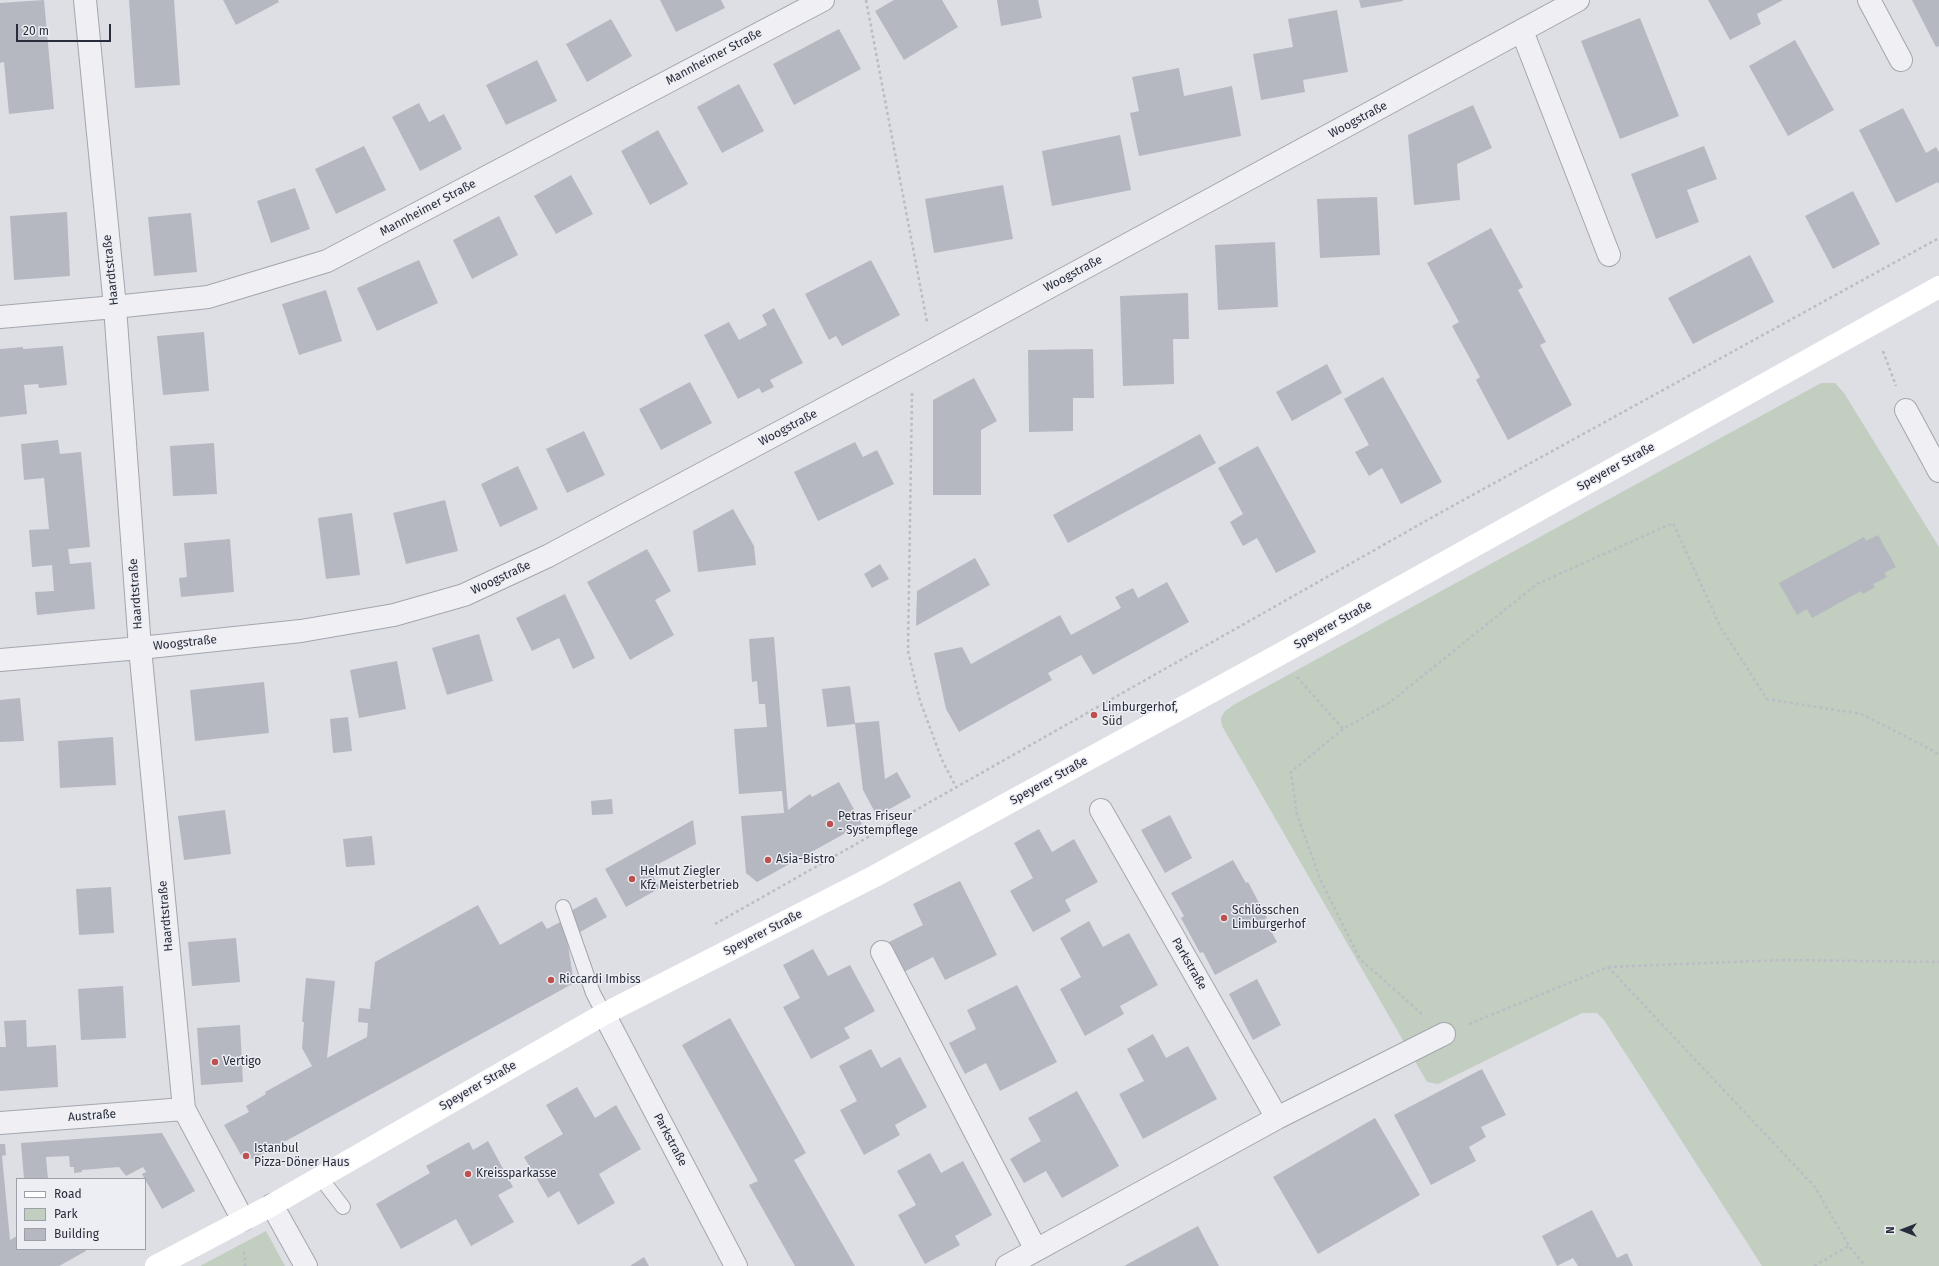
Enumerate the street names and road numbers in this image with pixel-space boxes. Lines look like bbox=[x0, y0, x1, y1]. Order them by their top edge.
street label: Mannheimer Straße bbox=[663, 26, 765, 88]
street label: Woogstraße bbox=[1326, 99, 1390, 141]
street label: Mannheimer Straße bbox=[377, 177, 479, 239]
street label: Haardtstraße bbox=[100, 234, 122, 306]
street label: Woogstraße bbox=[1041, 253, 1105, 295]
street label: Woogstraße bbox=[756, 407, 820, 449]
street label: Speyerer Straße bbox=[1575, 440, 1657, 494]
street label: Haardtstraße bbox=[126, 558, 146, 630]
street label: Woogstraße bbox=[469, 558, 533, 598]
street label: Speyerer Straße bbox=[1292, 598, 1374, 652]
street label: Woogstraße bbox=[152, 632, 218, 654]
street label: Speyerer Straße bbox=[1008, 754, 1090, 808]
street label: Haardtstraße bbox=[156, 880, 176, 952]
street label: Speyerer Straße bbox=[721, 907, 805, 959]
street label: Parkstraße bbox=[1168, 935, 1210, 993]
street label: Speyerer Straße bbox=[437, 1058, 519, 1114]
street label: Austraße bbox=[67, 1107, 117, 1125]
street label: Parkstraße bbox=[650, 1111, 690, 1169]

